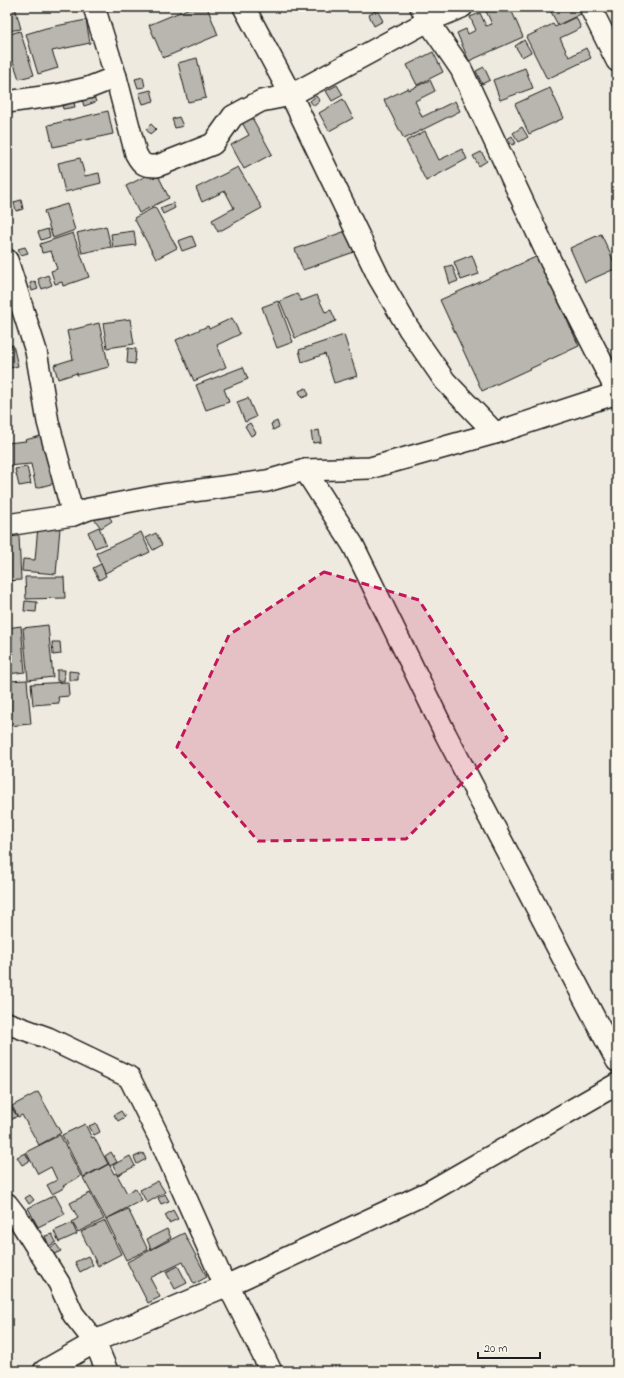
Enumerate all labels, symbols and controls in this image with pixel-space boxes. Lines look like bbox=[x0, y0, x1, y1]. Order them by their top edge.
scale bar bbox=[478, 1334, 540, 1360]
text: 20 m bbox=[484, 1340, 507, 1358]

